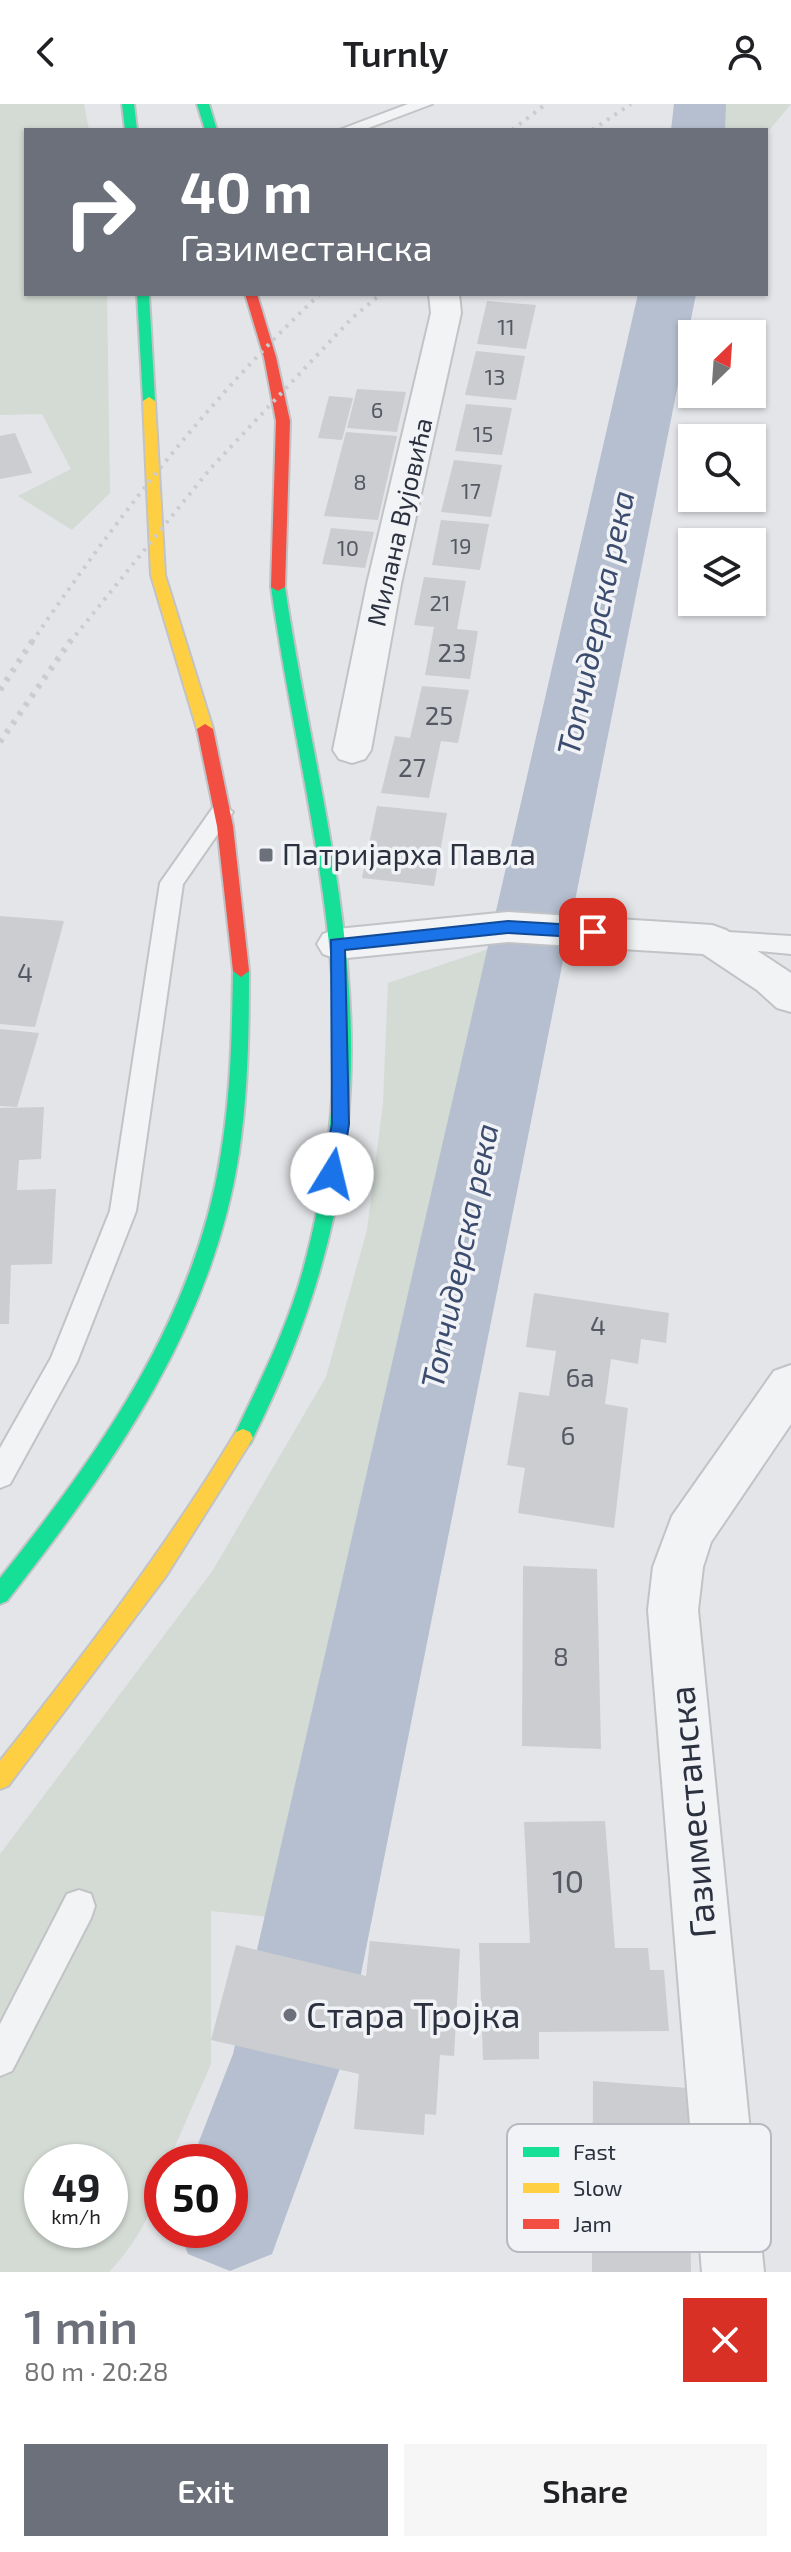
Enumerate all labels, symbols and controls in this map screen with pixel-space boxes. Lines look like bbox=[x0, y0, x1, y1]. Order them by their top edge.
icon: back bbox=[24, 30, 68, 74]
icon: person bbox=[723, 30, 767, 74]
text: Turnly bbox=[343, 31, 448, 74]
text: 40 m bbox=[180, 157, 312, 224]
icon: right bbox=[48, 160, 152, 264]
text: Газиместанска bbox=[180, 225, 433, 268]
house number: 11 bbox=[497, 313, 515, 339]
north arrow bbox=[678, 320, 766, 408]
map controls bbox=[678, 320, 766, 616]
house number: 13 bbox=[485, 363, 506, 389]
house number: 6 bbox=[371, 396, 383, 422]
street label: Милана Вујовића bbox=[359, 414, 439, 629]
house number: 15 bbox=[473, 420, 493, 446]
button: search bbox=[678, 424, 766, 512]
house number: 8 bbox=[353, 468, 367, 494]
house number: 17 bbox=[461, 477, 481, 503]
water label: Топчидерска река bbox=[547, 487, 641, 759]
button: layers bbox=[678, 528, 766, 616]
house number: 19 bbox=[450, 532, 472, 558]
house number: 10 bbox=[337, 534, 359, 560]
house number: 21 bbox=[429, 589, 451, 615]
house number: 23 bbox=[437, 636, 467, 667]
house number: 25 bbox=[425, 699, 453, 730]
house number: 27 bbox=[398, 751, 426, 782]
place label: Патријарха Павла bbox=[282, 835, 536, 871]
marker: Патријарха Павла bbox=[257, 846, 275, 864]
pin bbox=[559, 898, 627, 966]
icon: arrive bbox=[571, 910, 615, 954]
house number: 4 bbox=[17, 956, 33, 987]
water label: Топчидерска река bbox=[411, 1120, 505, 1392]
position arrow bbox=[290, 1132, 374, 1216]
house number: 4 bbox=[590, 1309, 606, 1340]
house number: 6a bbox=[565, 1361, 595, 1392]
house number: 6 bbox=[561, 1419, 575, 1450]
house number: 8 bbox=[553, 1640, 569, 1671]
street label: Газиместанска bbox=[658, 1684, 723, 1940]
house number: 10 bbox=[552, 1861, 584, 1899]
place label: Стара Тројка bbox=[306, 1992, 521, 2035]
marker: Стара Тројка bbox=[281, 2006, 299, 2024]
legend bbox=[507, 2124, 771, 2252]
text: Fast bbox=[573, 2138, 616, 2164]
speed limit sign: 50 bbox=[144, 2144, 248, 2248]
text: 49 bbox=[51, 2162, 101, 2210]
text: Slow bbox=[573, 2174, 622, 2200]
text: km/h bbox=[51, 2204, 101, 2228]
text: Jam bbox=[573, 2210, 612, 2236]
text: 1 min bbox=[24, 2296, 138, 2354]
button: close bbox=[683, 2298, 767, 2382]
text: 80 m · 20:28 bbox=[24, 2355, 169, 2386]
button: Exit bbox=[24, 2444, 388, 2536]
button: Share bbox=[404, 2444, 767, 2536]

